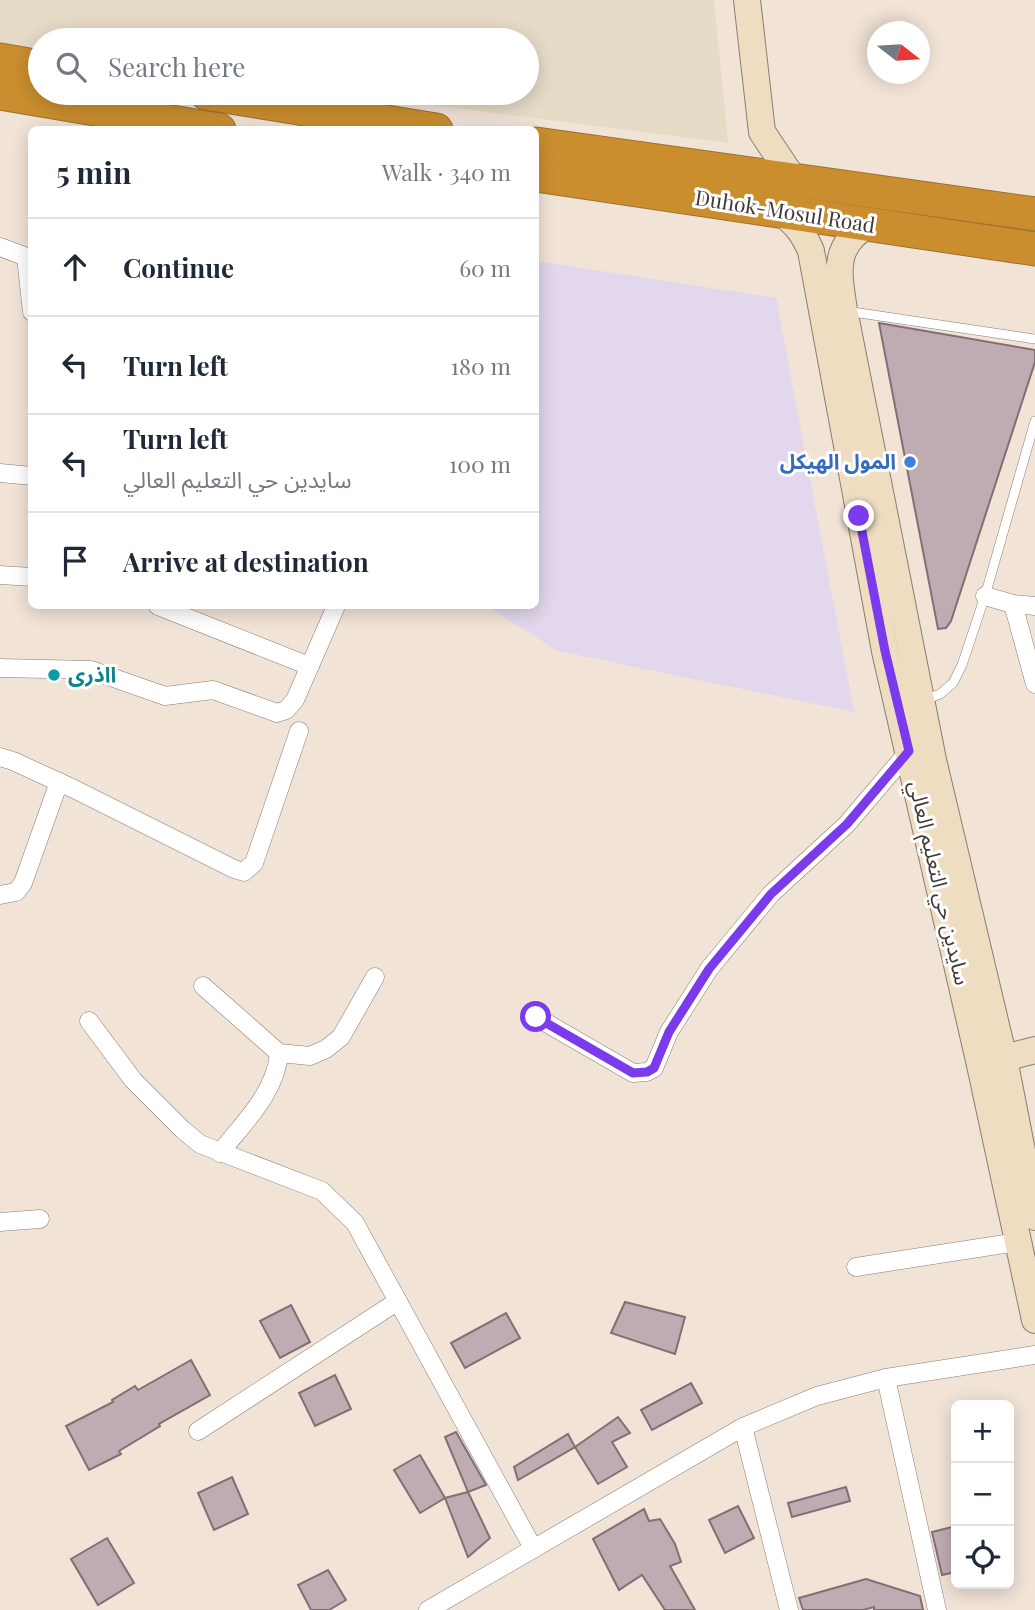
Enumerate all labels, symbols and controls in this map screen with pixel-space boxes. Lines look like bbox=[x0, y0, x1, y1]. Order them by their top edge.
north arrow bbox=[867, 21, 930, 84]
search box bbox=[28, 28, 539, 105]
icon: search bbox=[52, 48, 90, 86]
text: Search here bbox=[108, 49, 245, 84]
text: 5 min bbox=[56, 152, 131, 192]
text: Walk · 340 m bbox=[382, 156, 511, 187]
street label: Duhok-Mosul Road bbox=[693, 182, 877, 238]
icon: ahead bbox=[56, 248, 94, 286]
text: Continue bbox=[123, 250, 234, 285]
text: 60 m bbox=[459, 252, 511, 283]
icon: left bbox=[56, 346, 94, 384]
text: Turn left bbox=[123, 348, 228, 383]
text: 180 m bbox=[451, 350, 511, 381]
text: Turn left bbox=[123, 421, 228, 456]
icon: left bbox=[56, 444, 94, 482]
place label: المول الهيكل bbox=[780, 446, 896, 474]
text: 100 m bbox=[449, 448, 511, 479]
marker: المول الهيكل bbox=[902, 454, 918, 470]
text: سايدين حي التعليم العالي bbox=[123, 463, 352, 494]
route end bbox=[843, 500, 874, 531]
icon: arrive bbox=[56, 542, 94, 580]
text: Arrive at destination bbox=[123, 544, 369, 579]
place label: ااذرى bbox=[68, 659, 116, 687]
marker: ااذرى bbox=[46, 667, 62, 683]
street label: سايدين حي التعليم العالي bbox=[900, 778, 978, 988]
route start bbox=[520, 1001, 551, 1032]
map controls bbox=[951, 1400, 1014, 1589]
button: + bbox=[951, 1400, 1014, 1463]
button: − bbox=[951, 1463, 1014, 1526]
button: locate bbox=[951, 1526, 1014, 1589]

